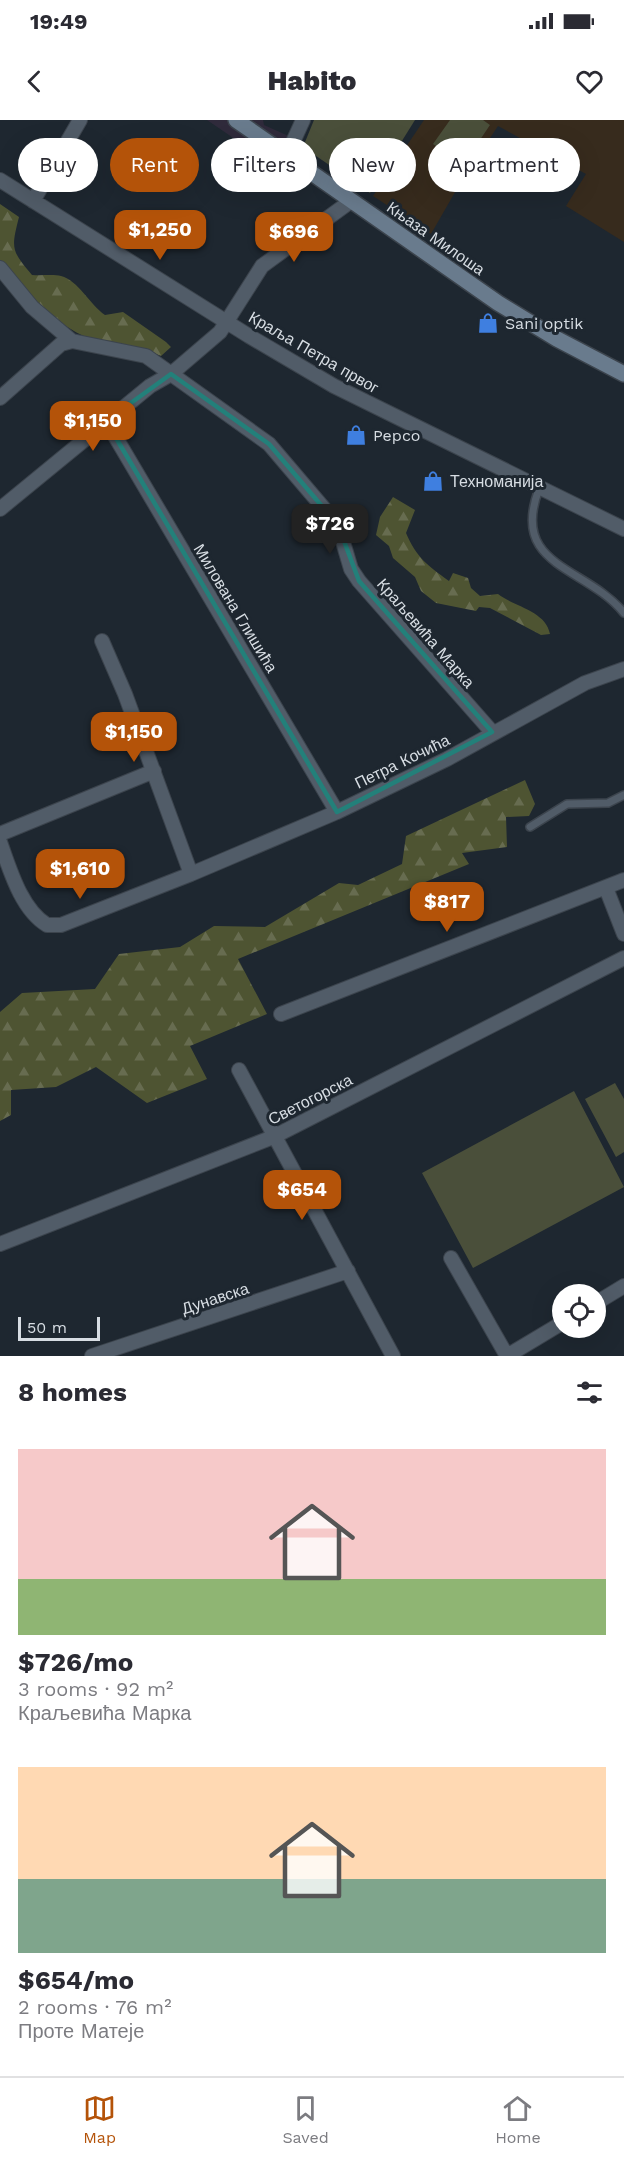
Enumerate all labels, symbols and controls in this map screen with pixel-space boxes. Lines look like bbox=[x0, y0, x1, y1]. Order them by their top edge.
text: 19:49 bbox=[30, 9, 87, 34]
icon: back bbox=[18, 65, 51, 98]
text: Habito bbox=[268, 65, 357, 97]
icon: heart bbox=[573, 65, 606, 98]
chip: Buy bbox=[18, 138, 98, 192]
chip: Rent bbox=[110, 138, 199, 192]
chip: Filters bbox=[211, 138, 317, 192]
chip: New bbox=[329, 138, 416, 192]
chip: Apartment bbox=[428, 138, 580, 192]
street label: Књаза Милоша bbox=[383, 198, 488, 279]
pin: $1,250 bbox=[111, 210, 209, 261]
pin: $696 bbox=[258, 212, 330, 263]
text: $1,250 bbox=[128, 217, 192, 241]
text: $696 bbox=[269, 219, 319, 243]
street label: Краља Петра првог bbox=[245, 307, 382, 397]
shop icon: Sani optik bbox=[476, 311, 500, 335]
place label: Sani optik bbox=[505, 314, 583, 333]
pin: $1,150 bbox=[44, 401, 142, 452]
text: $1,150 bbox=[64, 408, 122, 432]
shop icon: Pepco bbox=[344, 423, 368, 447]
place label: Pepco bbox=[373, 426, 420, 445]
shop icon: Техноманија bbox=[421, 469, 445, 493]
place label: Техноманија bbox=[450, 472, 543, 491]
pin: $726 bbox=[294, 504, 366, 555]
text: $726 bbox=[305, 511, 355, 535]
street label: Милована Глишића bbox=[190, 540, 282, 676]
street label: Краљевића Марка bbox=[373, 575, 478, 692]
pin: $1,150 bbox=[85, 712, 183, 763]
text: $1,150 bbox=[105, 719, 163, 743]
street label: Петра Кочића bbox=[352, 730, 453, 793]
pin: $1,610 bbox=[31, 849, 129, 900]
text: $1,610 bbox=[50, 856, 110, 880]
pin: $817 bbox=[411, 882, 483, 933]
text: $817 bbox=[424, 889, 470, 913]
street label: Светогорска bbox=[265, 1070, 356, 1129]
pin: $654 bbox=[266, 1170, 338, 1221]
text: $654 bbox=[277, 1177, 327, 1201]
street label: Дунавска bbox=[179, 1279, 251, 1318]
map controls bbox=[552, 1284, 606, 1338]
button: locate bbox=[552, 1284, 606, 1338]
scale bar bbox=[18, 1314, 100, 1342]
text: 50 m bbox=[27, 1318, 67, 1337]
icon: filters bbox=[573, 1376, 606, 1409]
text: 8 homes bbox=[18, 1377, 127, 1407]
icon: home bbox=[258, 1488, 366, 1596]
text: $726/mo bbox=[18, 1647, 133, 1677]
text: 3 rooms · 92 m² bbox=[18, 1677, 173, 1701]
text: Краљевића Марка bbox=[18, 1701, 191, 1725]
icon: home bbox=[258, 1806, 366, 1914]
text: $654/mo bbox=[18, 1965, 134, 1995]
text: 2 rooms · 76 m² bbox=[18, 1995, 171, 2019]
text: Проте Матеје bbox=[18, 2019, 144, 2043]
tab: Map bbox=[83, 2092, 116, 2147]
tab: Saved bbox=[282, 2092, 329, 2147]
tab: Home bbox=[495, 2092, 541, 2147]

